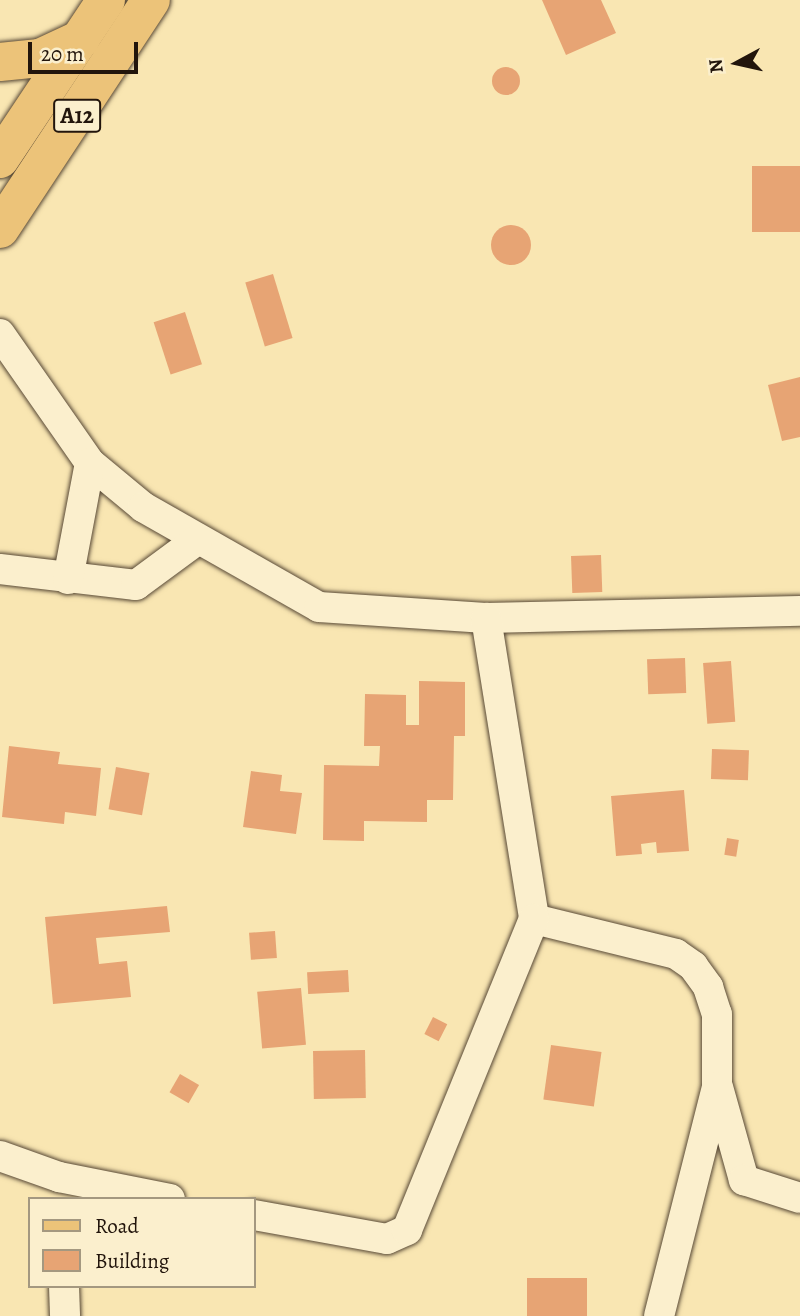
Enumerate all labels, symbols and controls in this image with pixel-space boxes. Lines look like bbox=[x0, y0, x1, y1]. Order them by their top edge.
scale bar bbox=[32, 28, 142, 72]
north arrow bbox=[702, 28, 772, 98]
text: 20 m bbox=[41, 40, 84, 68]
text: N bbox=[702, 57, 730, 75]
road number: A12 bbox=[52, 97, 102, 136]
legend bbox=[28, 1197, 256, 1288]
text: Road bbox=[95, 1212, 139, 1240]
text: Building bbox=[95, 1247, 169, 1275]

